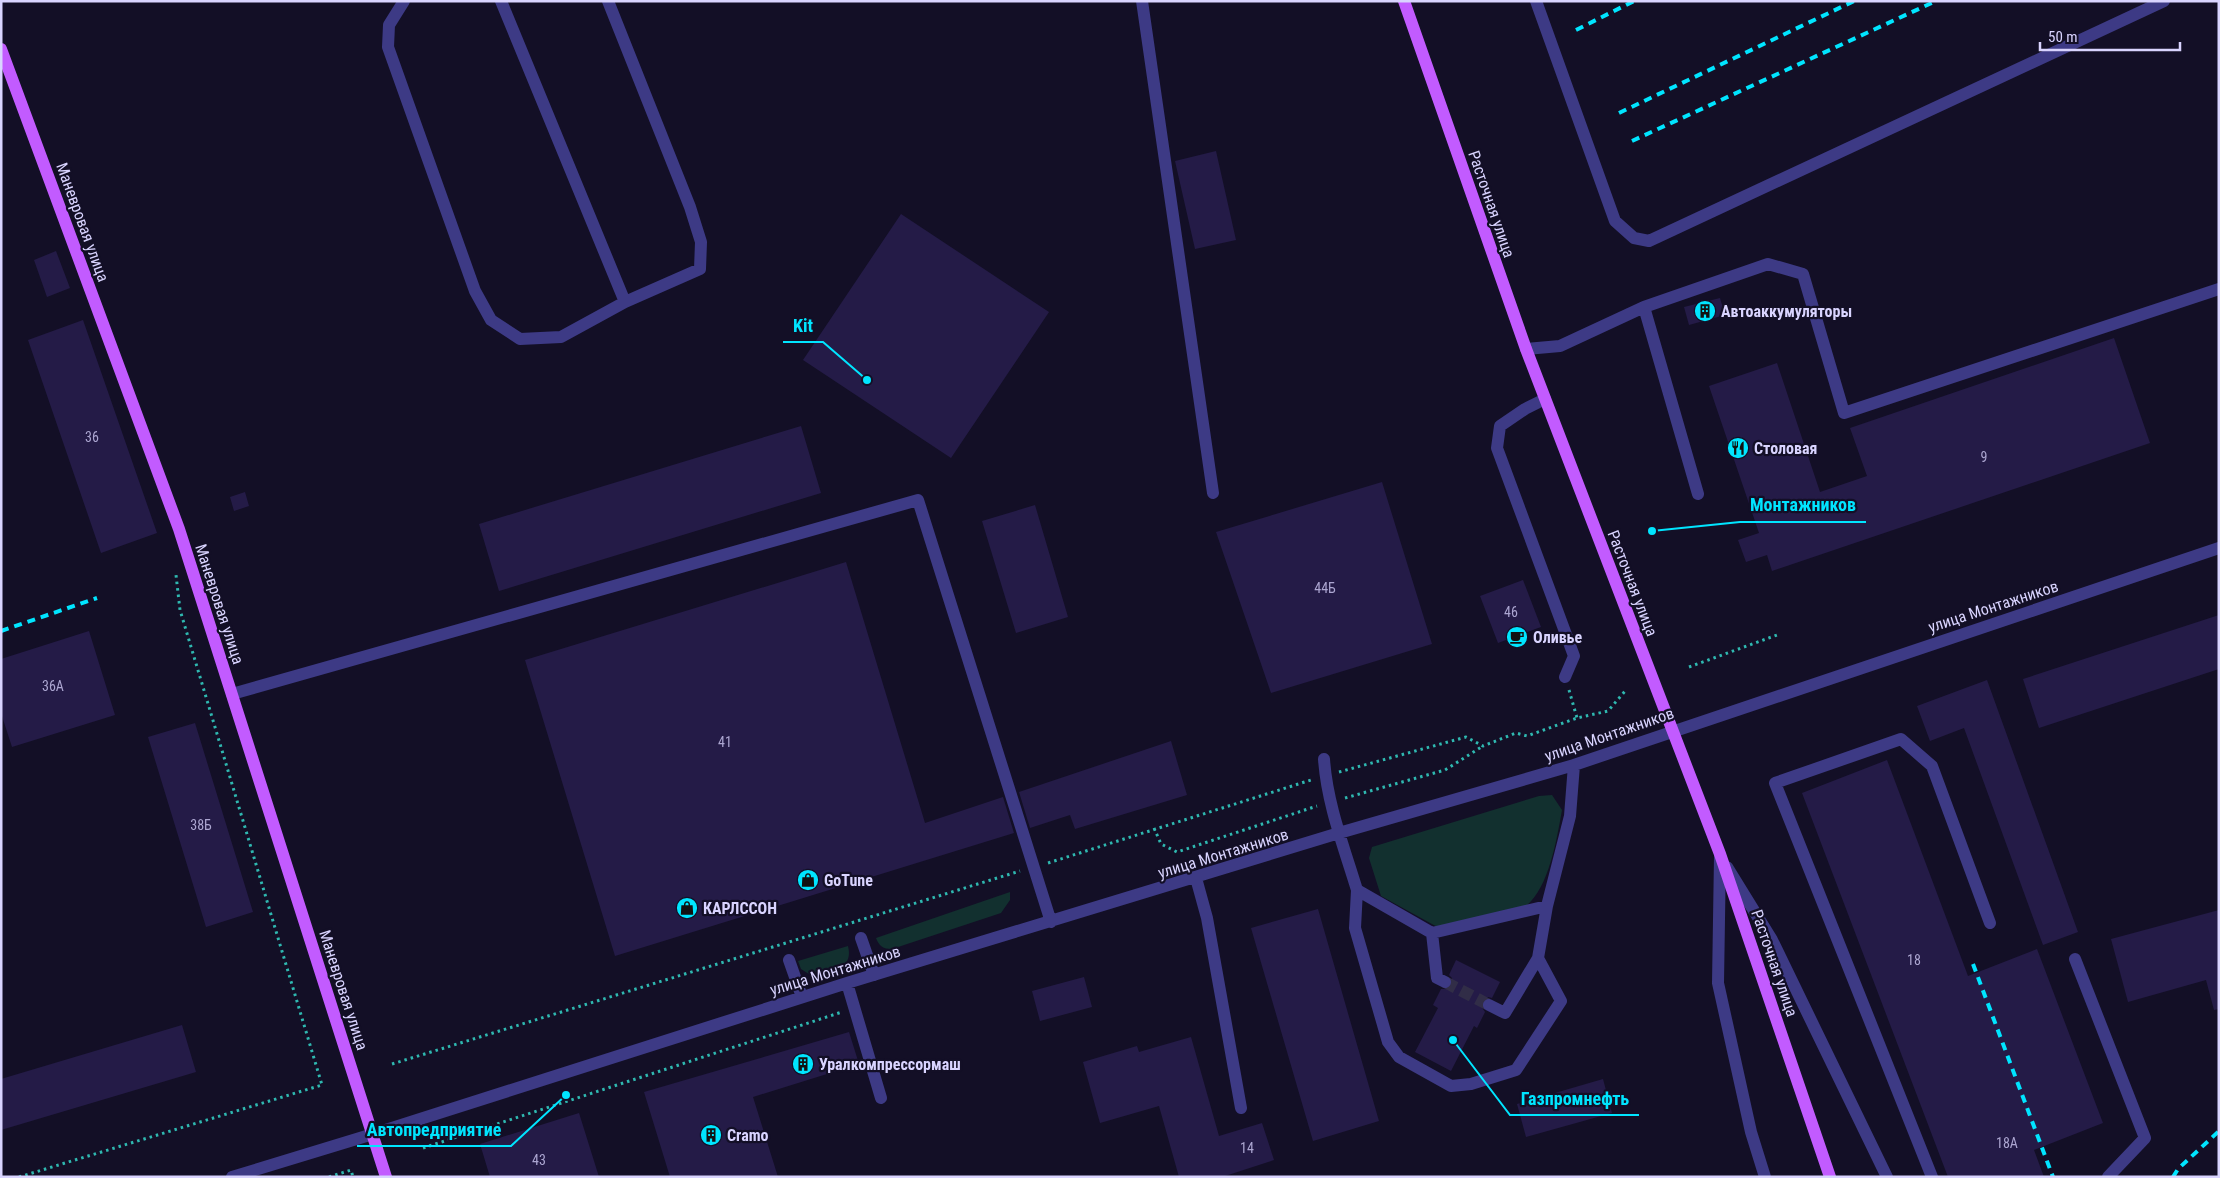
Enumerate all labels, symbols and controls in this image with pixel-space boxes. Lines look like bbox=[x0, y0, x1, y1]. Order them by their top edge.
scale bar bbox=[2040, 20, 2180, 52]
text: 50 m bbox=[2048, 28, 2078, 46]
street label: Расточная улица bbox=[1464, 148, 1519, 260]
street label: Маневровая улица bbox=[52, 160, 113, 284]
building icon: Автоаккумуляторы bbox=[1693, 299, 1717, 323]
place label: Автоаккумуляторы bbox=[1721, 302, 1852, 321]
callout: Kit bbox=[783, 309, 823, 342]
text: Kit bbox=[793, 315, 813, 336]
house number: 36 bbox=[85, 429, 99, 445]
restaurant icon: Столовая bbox=[1726, 436, 1750, 460]
place label: Столовая bbox=[1754, 439, 1817, 458]
house number: 9 bbox=[1981, 449, 1987, 465]
callout: Монтажников bbox=[1740, 489, 1866, 522]
text: Монтажников bbox=[1750, 494, 1856, 515]
street label: Расточная улица bbox=[1604, 528, 1661, 639]
street label: Маневровая улица bbox=[191, 542, 248, 667]
street label: улица Монтажников bbox=[1926, 577, 2061, 636]
house number: 44Б bbox=[1314, 580, 1336, 596]
house number: 46 bbox=[1504, 604, 1518, 620]
cafe icon: Оливье bbox=[1505, 625, 1529, 649]
place label: Оливье bbox=[1533, 628, 1582, 647]
house number: 36А bbox=[42, 678, 64, 694]
street label: улица Монтажников bbox=[1542, 703, 1676, 766]
house number: 41 bbox=[718, 734, 732, 750]
house number: 38Б bbox=[190, 817, 212, 833]
street label: улица Монтажников bbox=[1156, 825, 1291, 882]
shop icon: GoTune bbox=[796, 868, 820, 892]
place label: GoTune bbox=[824, 871, 873, 890]
shop icon: КАРЛССОН bbox=[675, 896, 699, 920]
place label: КАРЛССОН bbox=[703, 899, 777, 918]
street label: Расточная улица bbox=[1747, 907, 1802, 1019]
street label: Маневровая улица bbox=[315, 928, 372, 1053]
street label: улица Монтажников bbox=[768, 942, 903, 999]
house number: 18 bbox=[1907, 952, 1921, 968]
building icon: Уралкомпрессормаш bbox=[791, 1052, 815, 1076]
place label: Уралкомпрессормаш bbox=[819, 1055, 961, 1074]
callout: Газпромнефть bbox=[1510, 1082, 1639, 1115]
text: Газпромнефть bbox=[1521, 1088, 1629, 1109]
callout: Автопредприятие bbox=[357, 1113, 511, 1146]
text: Автопредприятие bbox=[367, 1119, 502, 1140]
building icon: Cramo bbox=[699, 1123, 723, 1147]
place label: Cramo bbox=[727, 1126, 769, 1145]
house number: 18А bbox=[1996, 1135, 2018, 1151]
house number: 14 bbox=[1240, 1140, 1254, 1156]
house number: 43 bbox=[532, 1152, 546, 1168]

